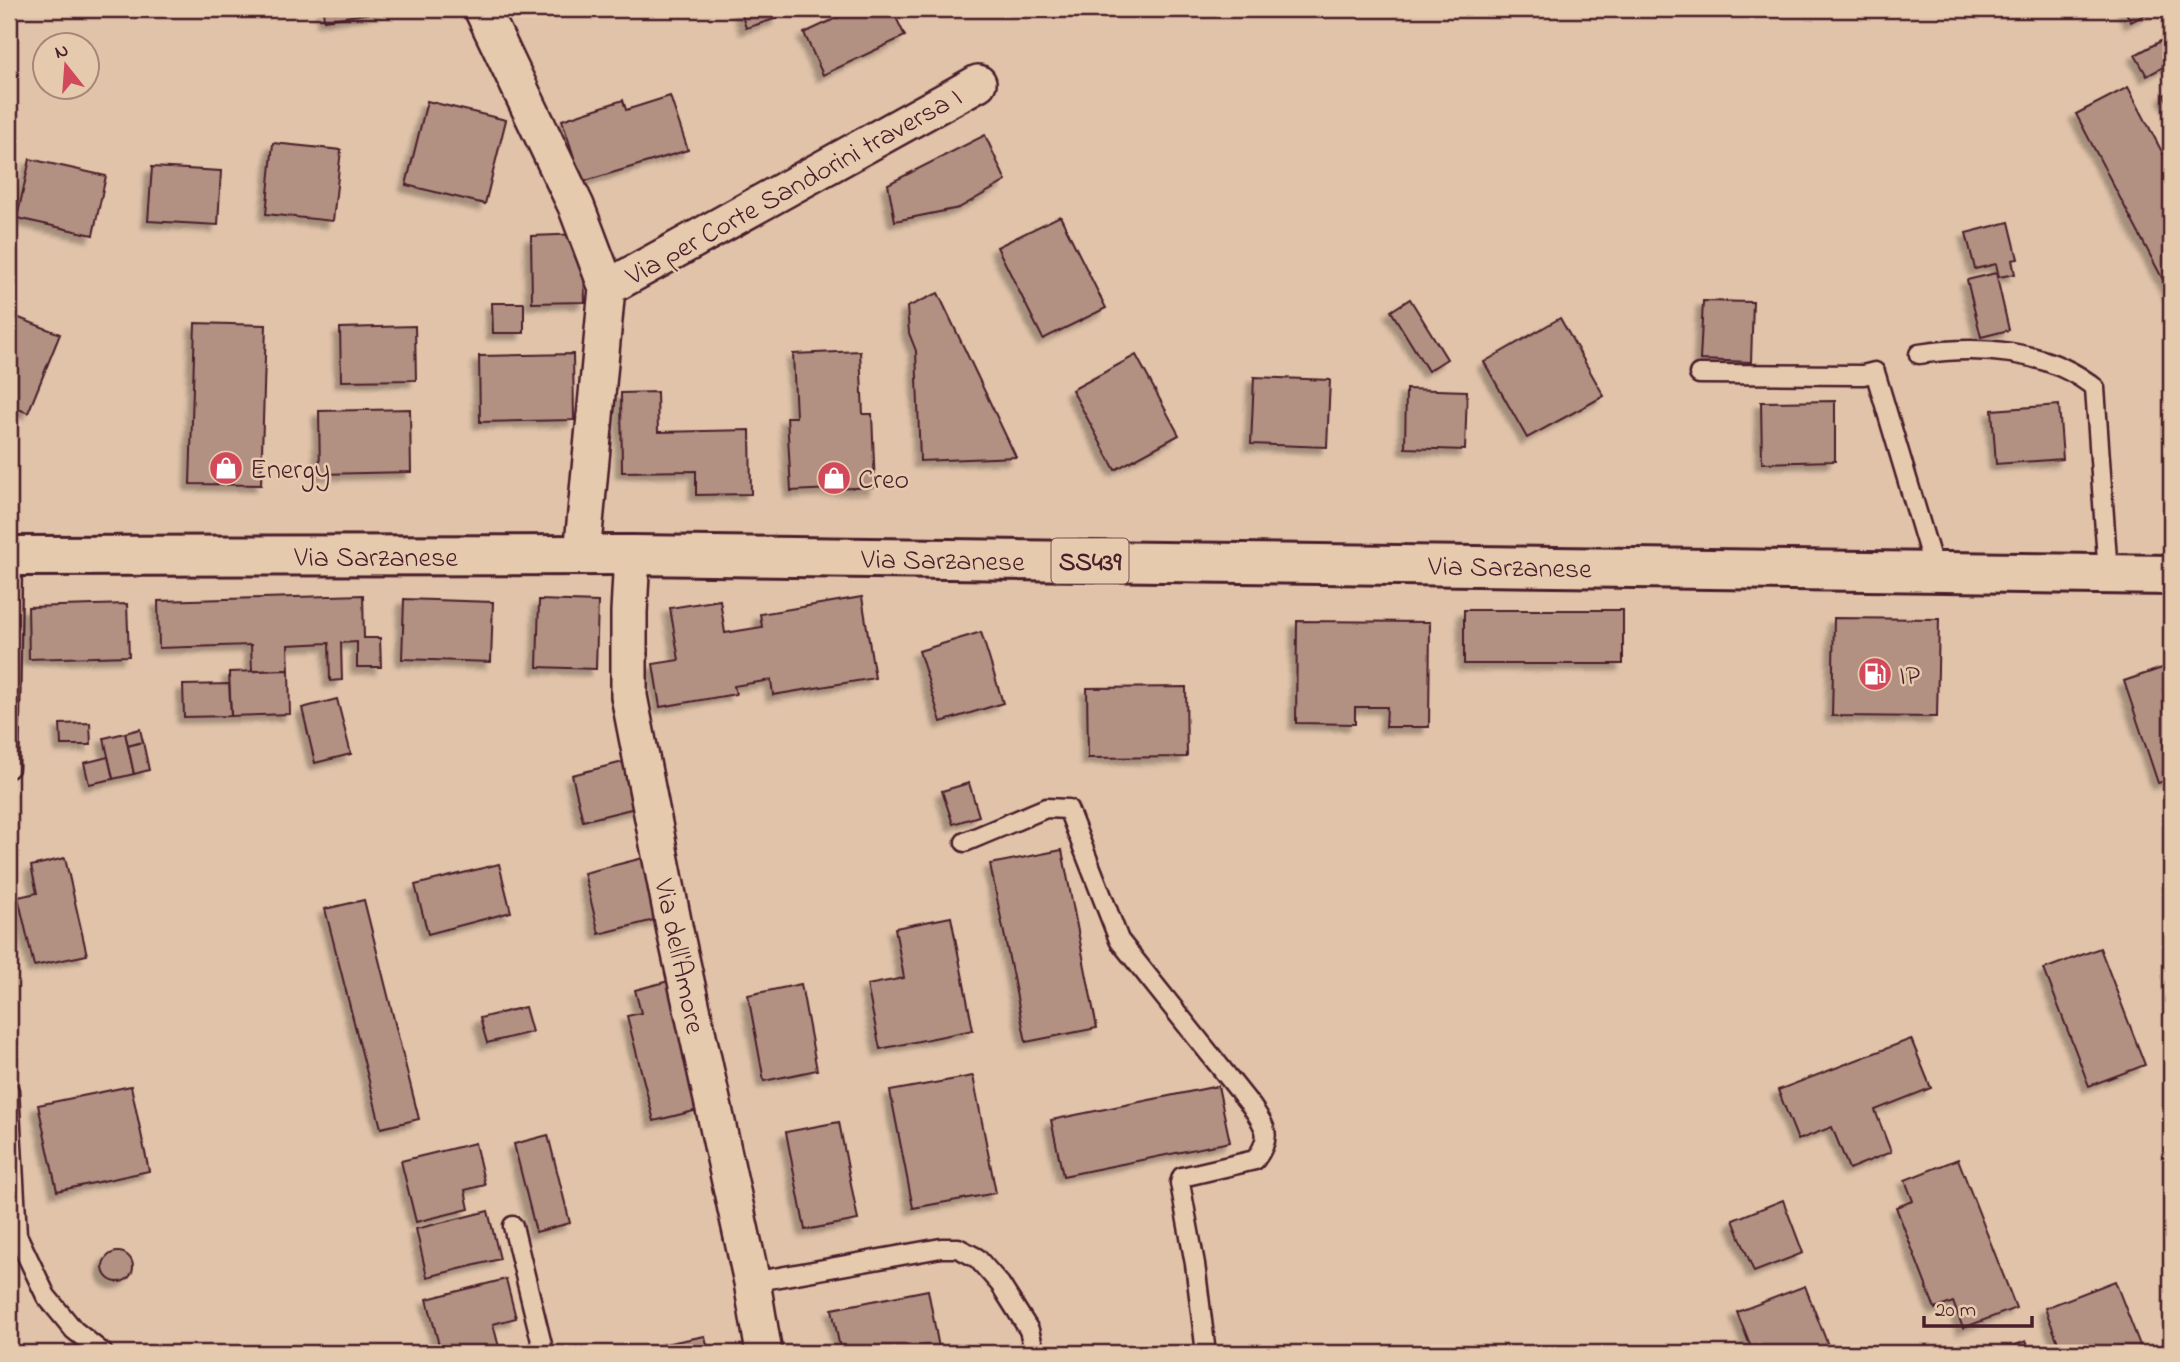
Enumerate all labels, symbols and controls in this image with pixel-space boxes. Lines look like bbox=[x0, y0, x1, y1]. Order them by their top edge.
north arrow bbox=[32, 32, 102, 102]
text: N bbox=[52, 37, 72, 67]
street label: Via per Corte Sandorini traversa I bbox=[618, 78, 970, 298]
shop icon: Energy bbox=[207, 449, 245, 487]
place label: Energy bbox=[250, 451, 330, 492]
shop icon: Creo bbox=[815, 459, 853, 497]
place label: Creo bbox=[858, 461, 909, 502]
road number: SS439 bbox=[1052, 538, 1128, 583]
street label: Via Sarzanese bbox=[293, 539, 458, 580]
street label: Via Sarzanese bbox=[860, 541, 1025, 584]
street label: Via Sarzanese bbox=[1427, 548, 1592, 591]
fuel station icon: IP bbox=[1856, 655, 1894, 693]
place label: IP bbox=[1899, 657, 1921, 698]
street label: Via dell'Amore bbox=[641, 875, 714, 1038]
scale bar bbox=[1924, 1285, 2033, 1329]
text: 20 m bbox=[1935, 1296, 1976, 1326]

